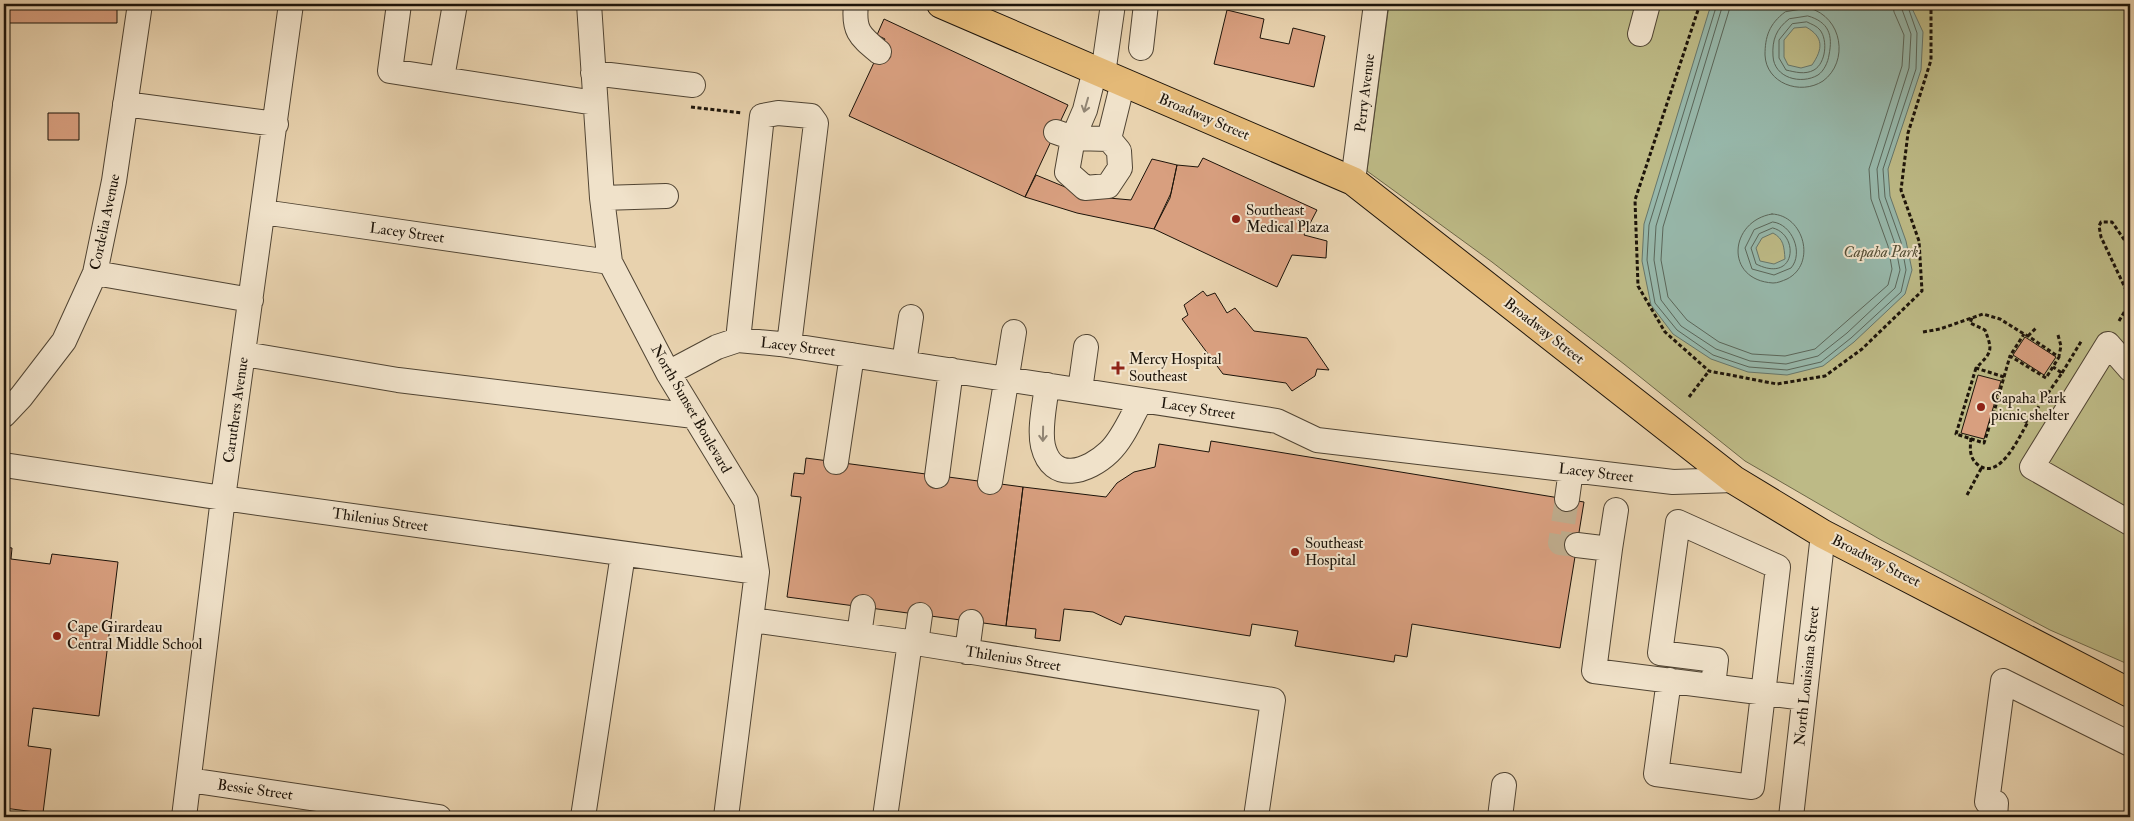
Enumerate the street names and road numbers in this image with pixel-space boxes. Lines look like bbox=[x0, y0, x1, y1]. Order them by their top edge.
street label: Perry Avenue bbox=[1351, 53, 1379, 133]
street label: Broadway Street bbox=[1156, 89, 1253, 145]
street label: Cordelia Avenue bbox=[86, 172, 124, 272]
street label: Lacey Street bbox=[368, 218, 446, 248]
street label: Broadway Street bbox=[1500, 294, 1588, 368]
street label: Lacey Street bbox=[759, 333, 837, 361]
street label: North Sunset Boulevard bbox=[646, 341, 736, 477]
street label: Caruthers Avenue bbox=[219, 356, 253, 464]
street label: Lacey Street bbox=[1159, 394, 1237, 424]
street label: Lacey Street bbox=[1557, 459, 1635, 487]
street label: Thilenius Street bbox=[331, 504, 429, 536]
street label: Broadway Street bbox=[1828, 530, 1924, 592]
street label: North Louisiana Street bbox=[1790, 605, 1824, 747]
street label: Thilenius Street bbox=[964, 642, 1062, 676]
street label: Bessie Street bbox=[216, 775, 294, 805]

